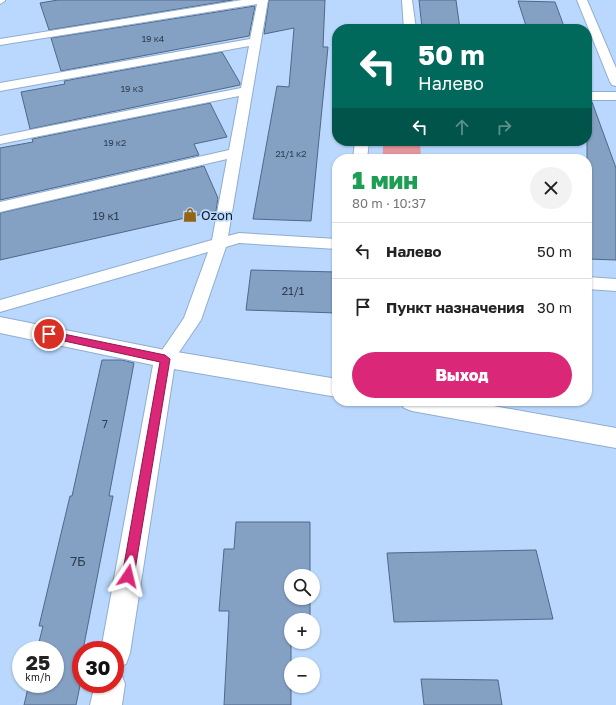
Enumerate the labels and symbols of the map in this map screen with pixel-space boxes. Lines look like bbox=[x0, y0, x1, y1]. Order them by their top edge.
house number: 19 к4 bbox=[142, 33, 165, 44]
house number: 19 к3 bbox=[121, 83, 143, 94]
house number: 19 к2 bbox=[104, 137, 126, 148]
house number: 21/1 к2 bbox=[276, 148, 306, 159]
shop icon: Ozon bbox=[182, 207, 198, 223]
place label: Ozon bbox=[201, 207, 233, 223]
house number: 19 к1 bbox=[93, 209, 119, 222]
house number: 21/1 bbox=[282, 284, 304, 297]
pin bbox=[32, 317, 66, 351]
house number: 7 bbox=[102, 417, 108, 430]
house number: 7Б bbox=[70, 553, 86, 569]
position arrow bbox=[107, 555, 149, 597]
speed limit sign: 30 bbox=[72, 641, 124, 693]

